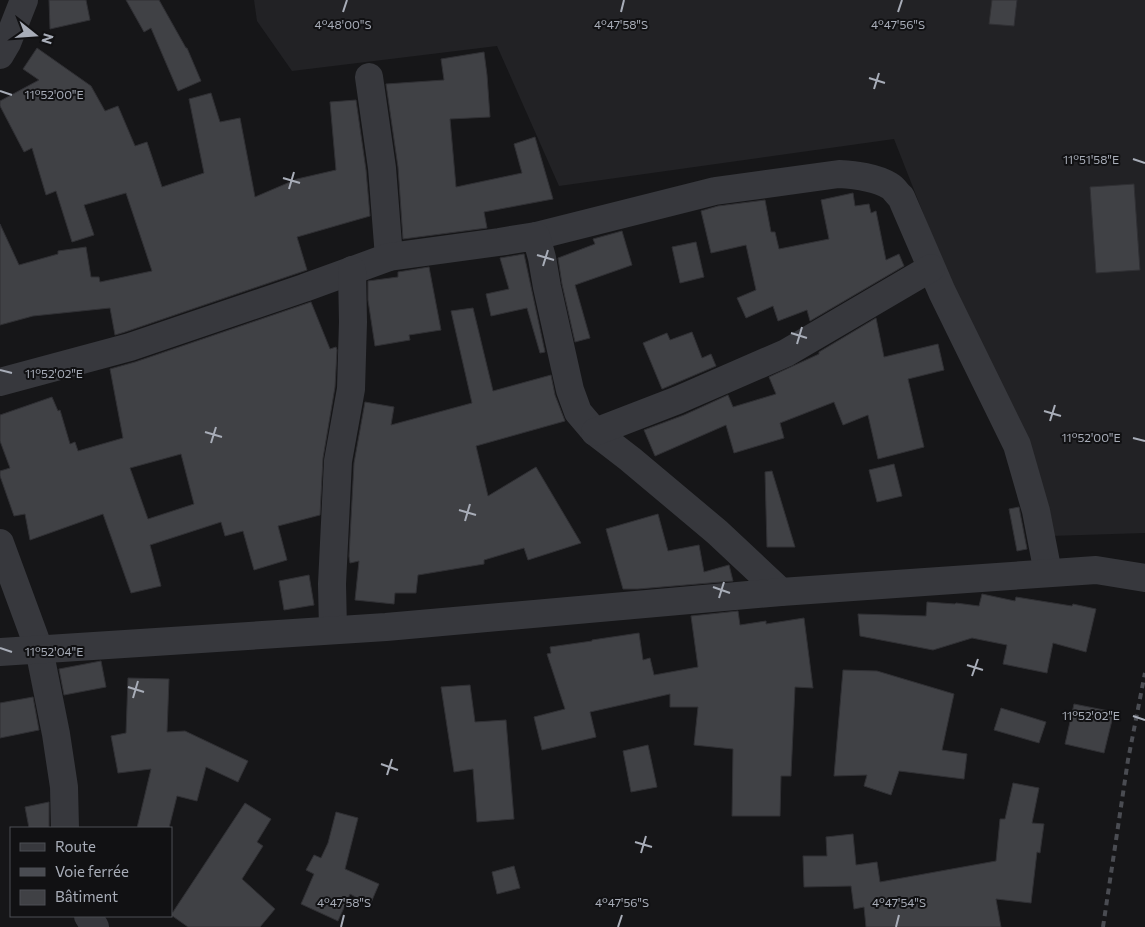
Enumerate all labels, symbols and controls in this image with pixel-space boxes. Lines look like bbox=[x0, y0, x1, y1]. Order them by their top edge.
north arrow bbox=[10, 10, 60, 60]
text: 4°48'00"S bbox=[315, 17, 371, 31]
text: 4°47'58"S bbox=[594, 17, 648, 31]
text: 4°47'56"S bbox=[871, 17, 925, 31]
text: N bbox=[38, 31, 58, 46]
text: 11°52'00"E bbox=[24, 87, 84, 101]
text: 11°51'58"E bbox=[1063, 152, 1119, 166]
text: 11°52'02"E bbox=[25, 366, 83, 380]
text: 11°52'00"E bbox=[1061, 430, 1121, 444]
text: 11°52'04"E bbox=[25, 644, 83, 658]
text: 11°52'02"E bbox=[1062, 708, 1120, 722]
legend bbox=[10, 827, 172, 917]
text: Route bbox=[55, 837, 96, 855]
text: Voie ferrée bbox=[55, 862, 129, 880]
text: Bâtiment bbox=[55, 887, 118, 905]
text: 4°47'58"S bbox=[317, 895, 371, 909]
text: 4°47'56"S bbox=[595, 895, 649, 909]
text: 4°47'54"S bbox=[872, 895, 926, 909]

